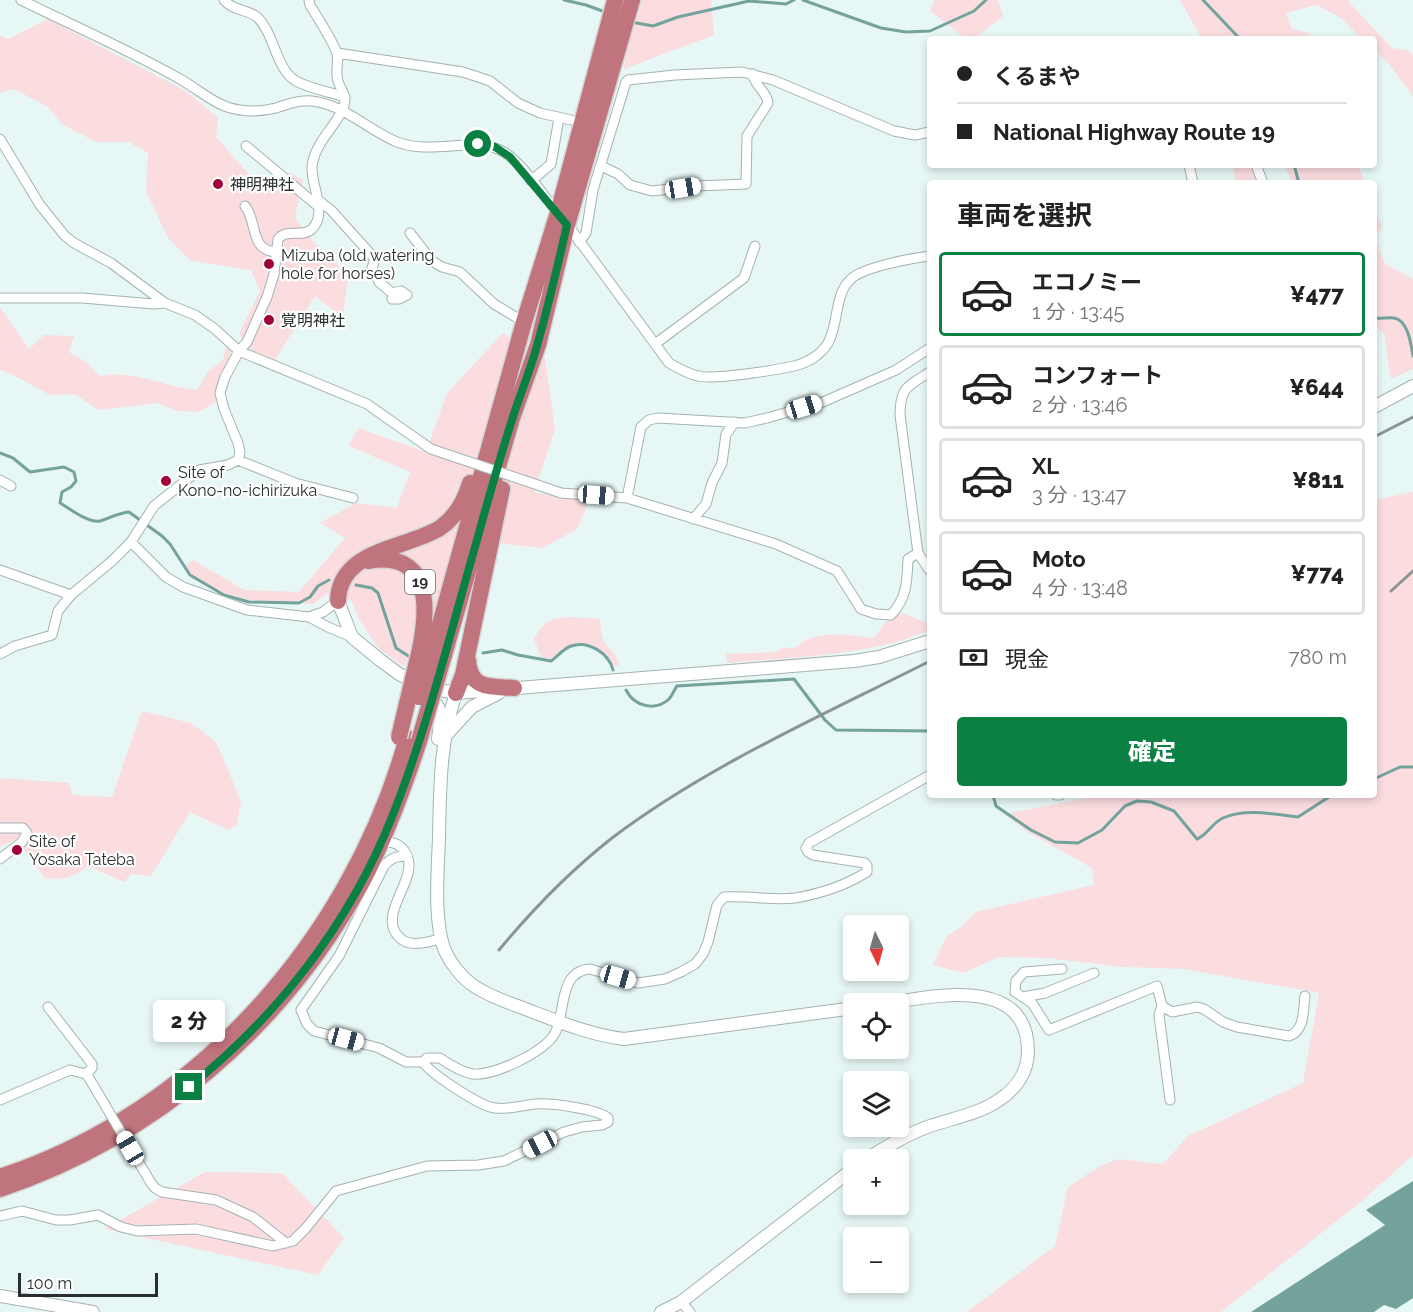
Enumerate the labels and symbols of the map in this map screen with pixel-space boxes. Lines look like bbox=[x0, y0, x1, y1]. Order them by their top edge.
route start bbox=[464, 130, 491, 157]
place label: 神明神社 bbox=[230, 175, 294, 194]
car bbox=[664, 176, 702, 200]
marker: 神明神社 bbox=[211, 177, 225, 191]
place label: Mizuba (old watering hole for horses) bbox=[281, 246, 434, 283]
marker: Mizuba (old watering hole for horses) bbox=[262, 257, 276, 271]
place label: 覚明神社 bbox=[281, 311, 345, 330]
marker: 覚明神社 bbox=[262, 313, 276, 327]
car bbox=[784, 393, 824, 421]
place label: Site of Kono-no-ichirizuka bbox=[178, 463, 317, 500]
marker: Site of Kono-no-ichirizuka bbox=[159, 474, 173, 488]
car bbox=[577, 485, 615, 505]
road number: 19 bbox=[405, 570, 435, 594]
place label: Site of Yosaka Tateba bbox=[29, 832, 135, 869]
marker: Site of Yosaka Tateba bbox=[10, 843, 24, 857]
north arrow bbox=[843, 915, 909, 981]
car bbox=[598, 963, 638, 991]
callout: 2 分 bbox=[153, 1000, 225, 1042]
car bbox=[326, 1026, 366, 1052]
route end bbox=[175, 1073, 202, 1100]
car bbox=[113, 1128, 147, 1168]
car bbox=[520, 1128, 560, 1160]
scale bar bbox=[18, 1270, 158, 1298]

